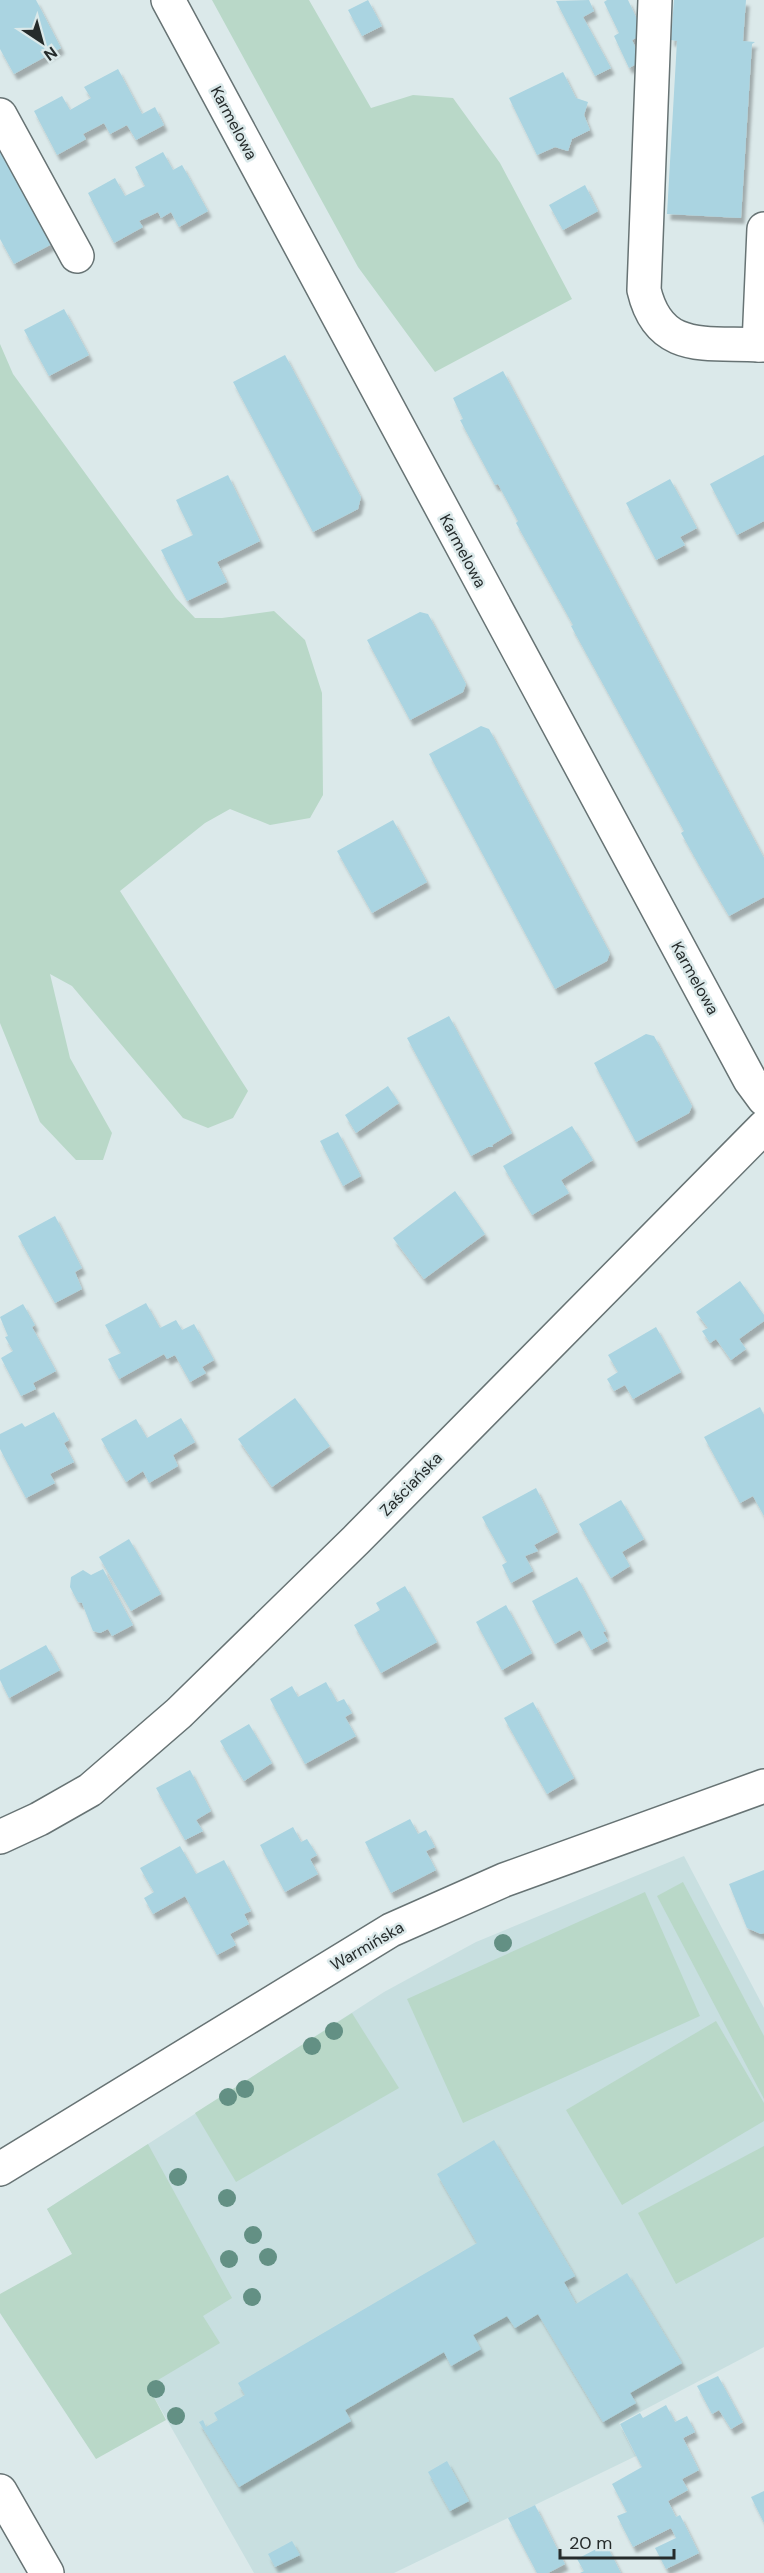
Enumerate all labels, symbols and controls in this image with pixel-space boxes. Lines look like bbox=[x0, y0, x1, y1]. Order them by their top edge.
north arrow bbox=[12, 12, 72, 72]
text: N bbox=[40, 42, 61, 66]
street label: Karmelowa bbox=[206, 83, 262, 163]
street label: Karmelowa bbox=[435, 511, 491, 591]
street label: Karmelowa bbox=[666, 938, 724, 1018]
street label: Zaściańska bbox=[375, 1448, 447, 1520]
street label: Warmińska bbox=[327, 1917, 407, 1975]
scale bar bbox=[560, 2522, 674, 2560]
text: 20 m bbox=[569, 2531, 612, 2555]

